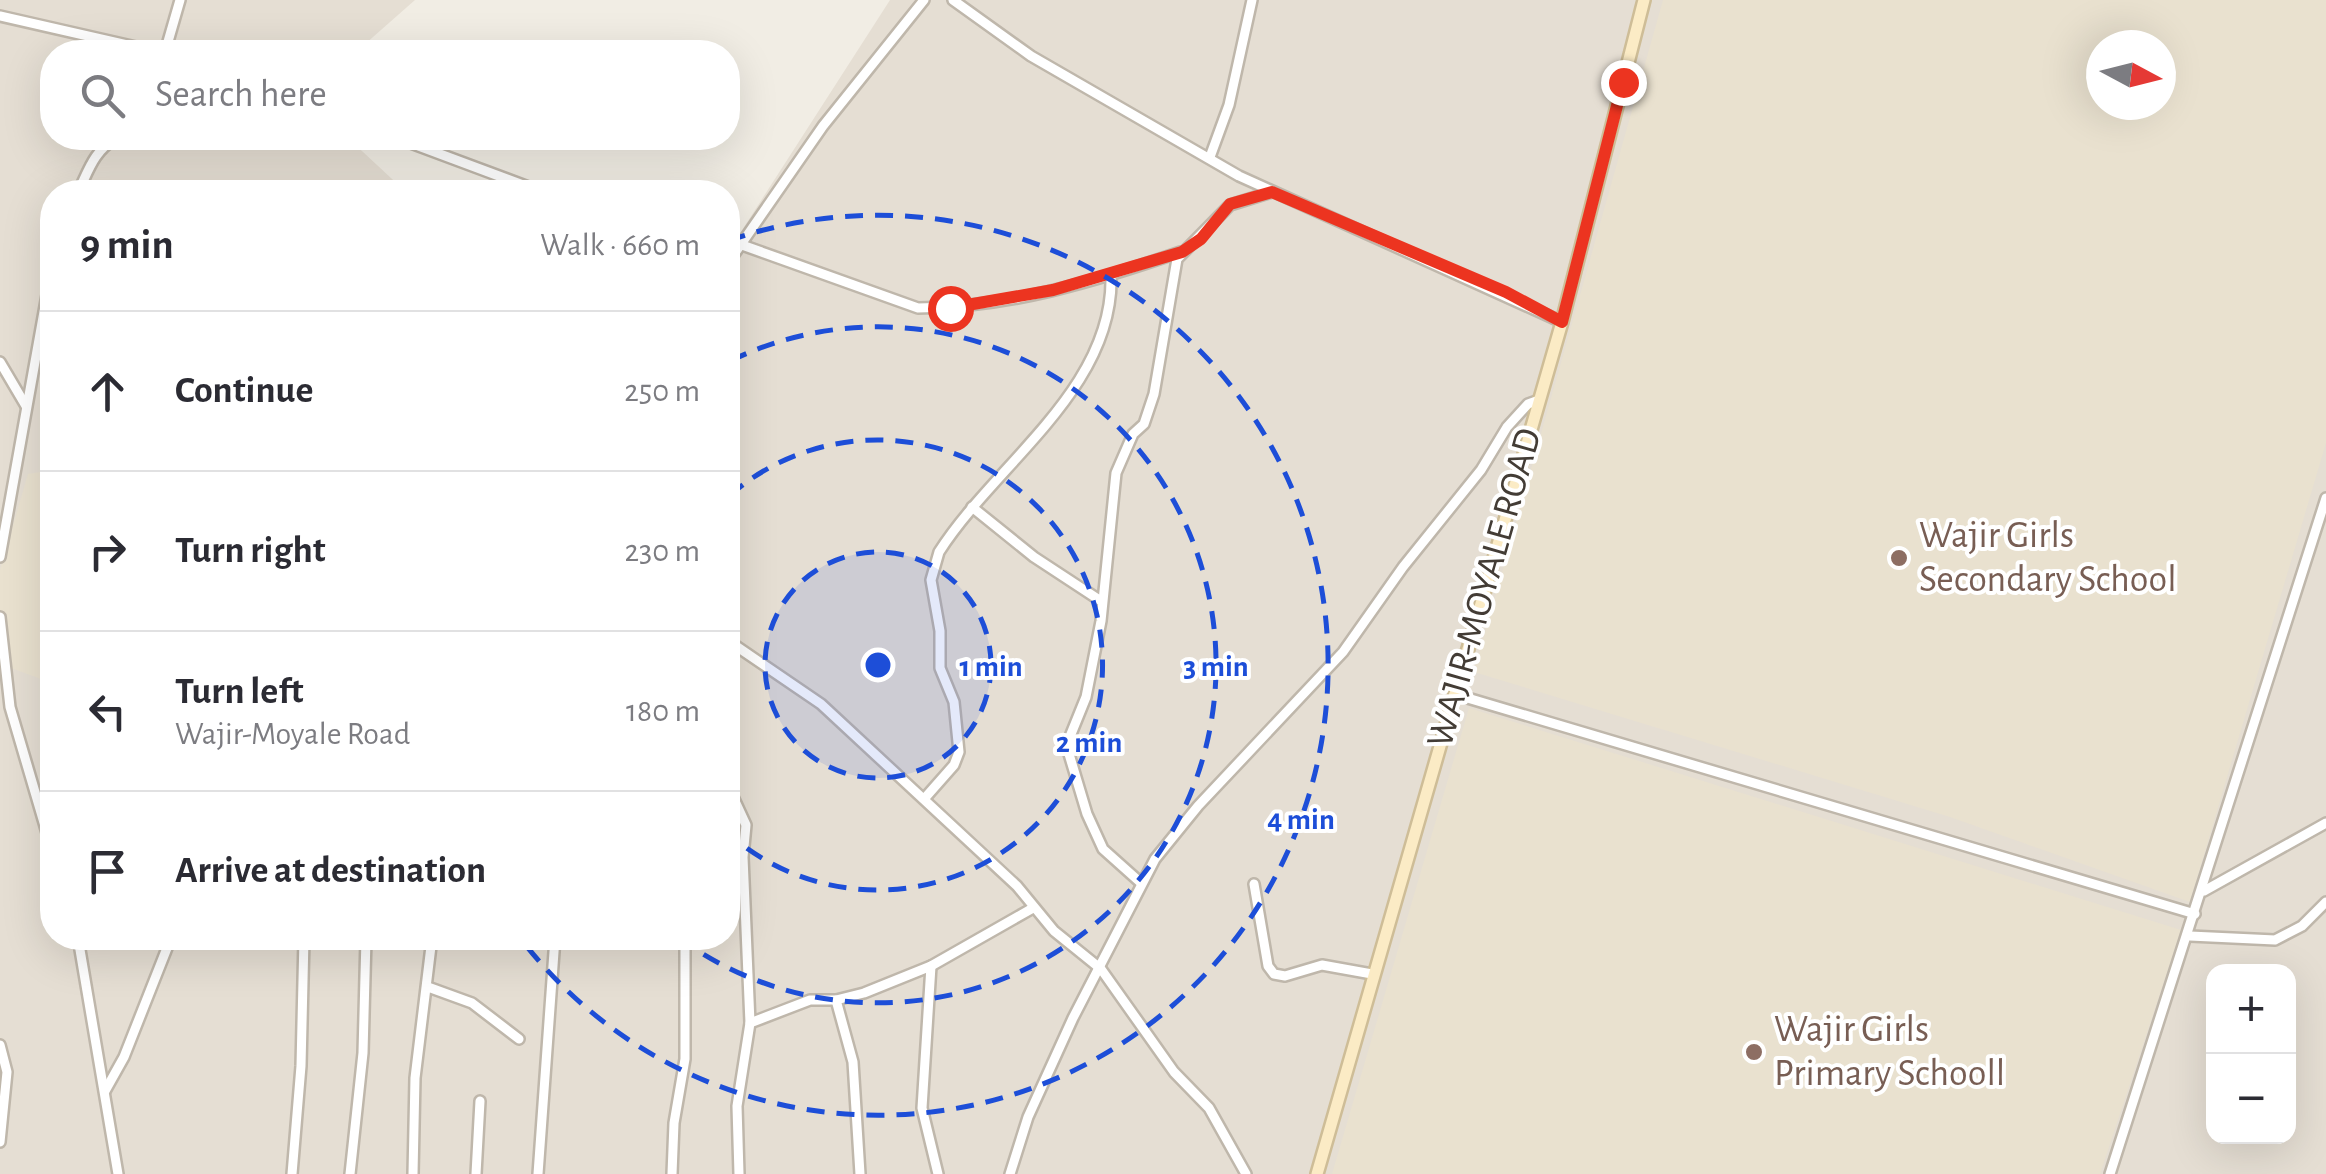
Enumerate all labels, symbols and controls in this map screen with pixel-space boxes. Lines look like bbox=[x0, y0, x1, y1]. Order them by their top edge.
north arrow bbox=[2086, 30, 2176, 120]
search box bbox=[40, 40, 740, 150]
route end bbox=[1601, 60, 1647, 106]
icon: search bbox=[75, 68, 130, 123]
text: Search here bbox=[155, 76, 327, 114]
text: 9 min bbox=[80, 224, 174, 266]
text: Walk · 660 m bbox=[540, 229, 700, 261]
route start bbox=[928, 286, 974, 332]
icon: ahead bbox=[80, 364, 135, 419]
text: Continue bbox=[175, 372, 313, 410]
text: 250 m bbox=[624, 375, 700, 407]
street label: WAJIR-MOYALE ROAD bbox=[1421, 424, 1549, 752]
place label: Wajir Girls Secondary School bbox=[1919, 517, 2177, 599]
icon: right bbox=[80, 524, 135, 579]
text: Turn right bbox=[175, 532, 325, 570]
text: 230 m bbox=[624, 535, 700, 567]
marker: Wajir Girls Secondary School bbox=[1888, 547, 1910, 569]
centre of rings bbox=[860, 647, 896, 683]
text: 1 min bbox=[959, 652, 1023, 682]
text: 3 min bbox=[1183, 652, 1249, 682]
text: Turn left bbox=[175, 673, 303, 711]
icon: left bbox=[80, 684, 135, 739]
text: 180 m bbox=[626, 695, 700, 727]
text: Wajir-Moyale Road bbox=[175, 718, 410, 750]
text: 2 min bbox=[1056, 728, 1122, 758]
text: 4 min bbox=[1267, 805, 1335, 835]
icon: arrive bbox=[80, 844, 135, 899]
text: Arrive at destination bbox=[175, 852, 486, 890]
map controls bbox=[2206, 964, 2296, 1144]
button: + bbox=[2206, 964, 2296, 1054]
place label: Wajir Girls Primary Schooll bbox=[1774, 1011, 2005, 1093]
marker: Wajir Girls Primary Schooll bbox=[1743, 1041, 1765, 1063]
button: − bbox=[2206, 1054, 2296, 1144]

